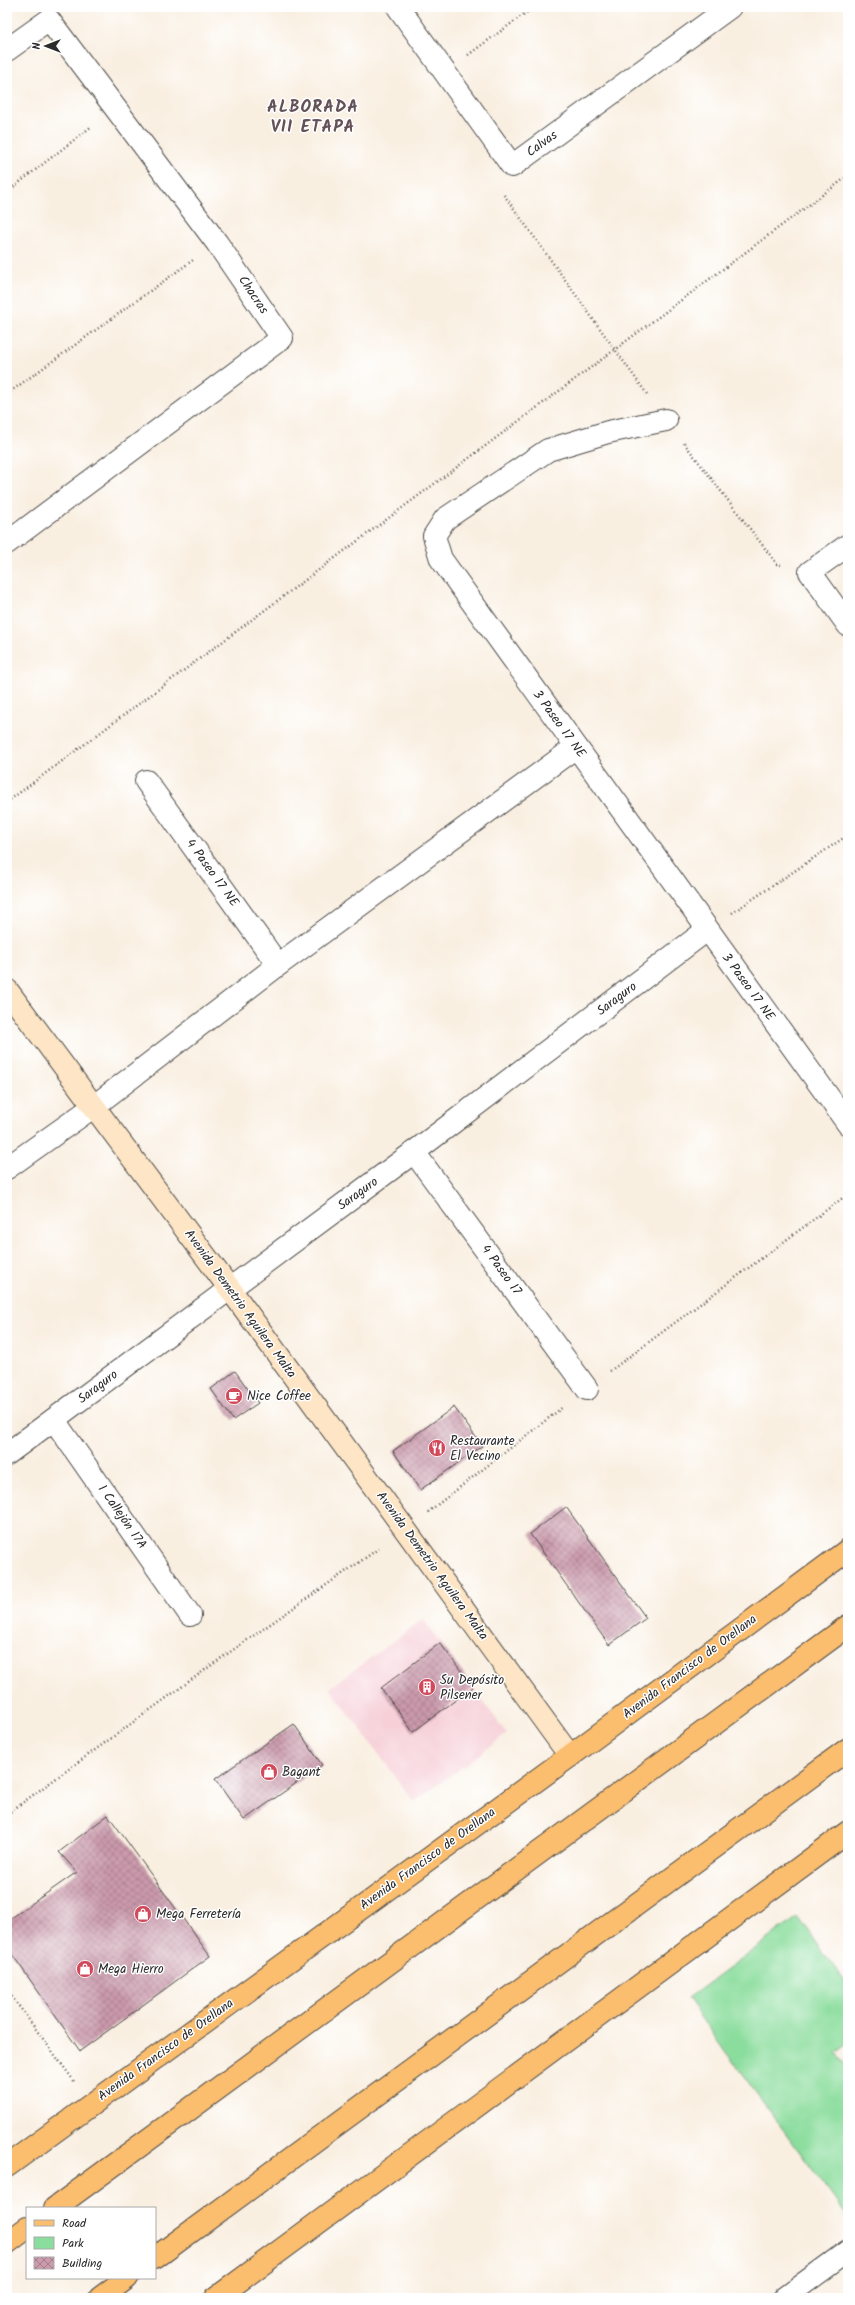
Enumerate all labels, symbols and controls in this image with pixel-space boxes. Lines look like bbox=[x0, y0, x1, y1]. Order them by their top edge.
north arrow bbox=[26, 26, 66, 66]
text: N bbox=[28, 42, 46, 49]
district label: ALBORADA VII ETAPA bbox=[267, 94, 359, 141]
street label: Calvas bbox=[522, 125, 562, 163]
street label: Chacras bbox=[232, 271, 274, 319]
street label: 3 Paseo 17 NE bbox=[527, 685, 591, 763]
street label: 4 Paseo 17 NE bbox=[180, 835, 244, 912]
street label: 3 Paseo 17 NE bbox=[716, 948, 780, 1026]
street label: Saraguro bbox=[592, 977, 642, 1021]
street label: Saraguro bbox=[333, 1172, 383, 1216]
street label: Avenida Demetrio Aguilera Malta bbox=[179, 1225, 301, 1383]
street label: 4 Paseo 17 bbox=[475, 1240, 527, 1300]
street label: Saraguro bbox=[73, 1365, 123, 1409]
cafe icon: Nice Coffee bbox=[224, 1386, 244, 1406]
place label: Nice Coffee bbox=[247, 1386, 311, 1407]
place label: Restaurante El Vecino bbox=[450, 1431, 515, 1467]
restaurant icon: Restaurante El Vecino bbox=[427, 1438, 447, 1458]
street label: 1 Callejón 17A bbox=[92, 1480, 152, 1554]
street label: Avenida Demetrio Aguilera Malta bbox=[371, 1487, 493, 1645]
street label: Avenida Francisco de Orellana bbox=[618, 1609, 762, 1725]
place label: Su Depósito Pilsener bbox=[440, 1670, 504, 1706]
building icon: Su Depósito Pilsener bbox=[417, 1677, 437, 1697]
shop icon: Bagant bbox=[259, 1762, 279, 1782]
place label: Bagant bbox=[282, 1762, 322, 1783]
street label: Avenida Francisco de Orellana bbox=[356, 1802, 500, 1916]
shop icon: Mega Ferretería bbox=[133, 1904, 153, 1924]
place label: Mega Ferretería bbox=[156, 1904, 241, 1925]
shop icon: Mega Hierro bbox=[75, 1959, 95, 1979]
place label: Mega Hierro bbox=[98, 1959, 164, 1980]
street label: Avenida Francisco de Orellana bbox=[94, 1993, 238, 2107]
legend bbox=[26, 2207, 156, 2279]
text: Road bbox=[62, 2214, 87, 2233]
text: Park bbox=[62, 2234, 84, 2253]
text: Building bbox=[62, 2254, 102, 2273]

